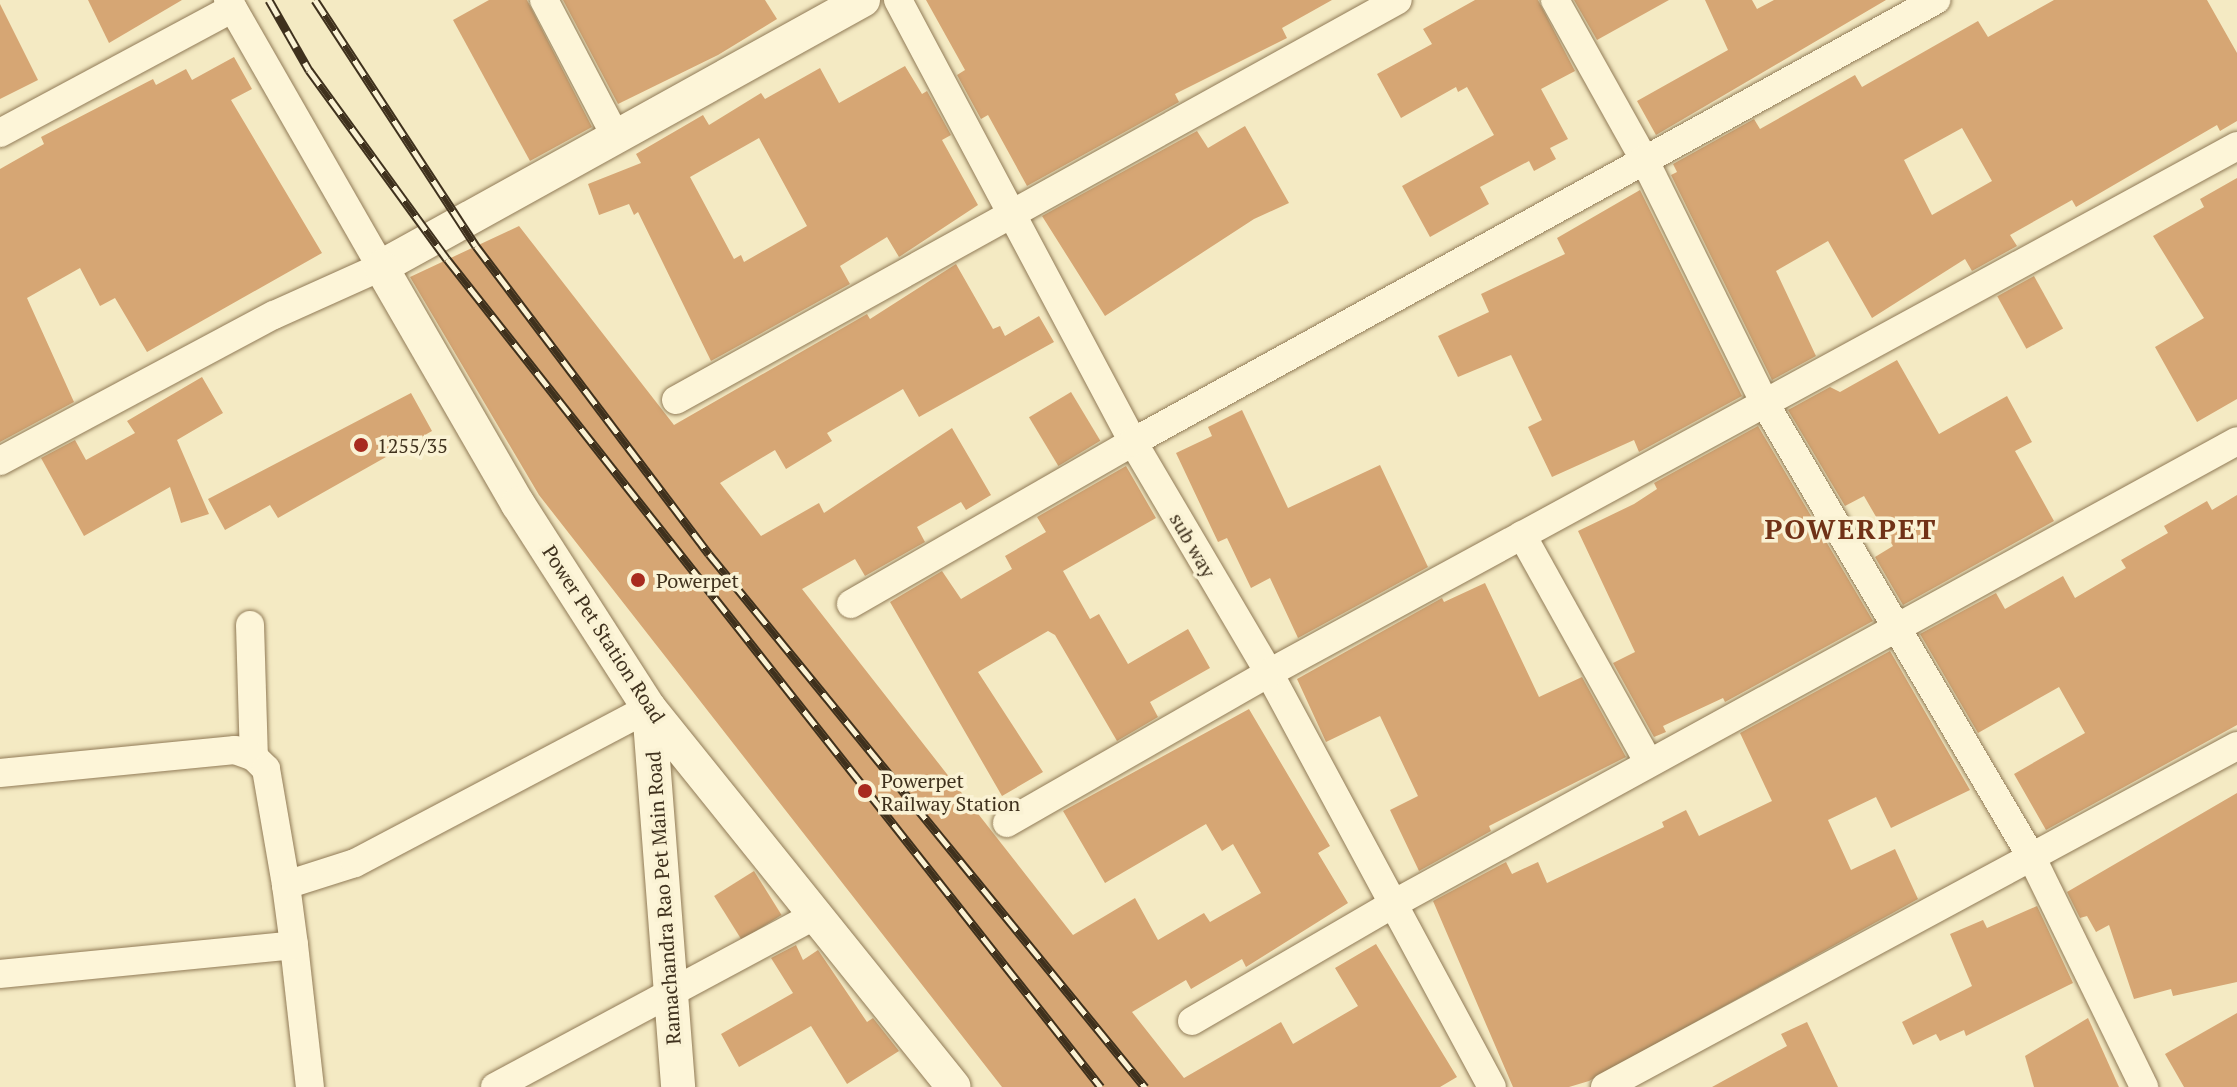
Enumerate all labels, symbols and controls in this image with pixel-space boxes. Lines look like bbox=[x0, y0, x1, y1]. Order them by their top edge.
place label: 1255/35 bbox=[377, 433, 448, 457]
marker: 1255/35 bbox=[352, 436, 370, 454]
street label: sub way bbox=[1165, 508, 1221, 582]
district label: POWERPET bbox=[1765, 512, 1937, 546]
street label: Power Pet Station Road bbox=[538, 541, 670, 727]
place label: Powerpet bbox=[656, 568, 739, 592]
marker: Powerpet bbox=[627, 569, 649, 591]
street label: Ramachandra Rao Pet Main Road bbox=[641, 750, 685, 1046]
place label: Powerpet Railway Station bbox=[881, 768, 1020, 815]
marker: Powerpet Railway Station bbox=[856, 782, 874, 800]

